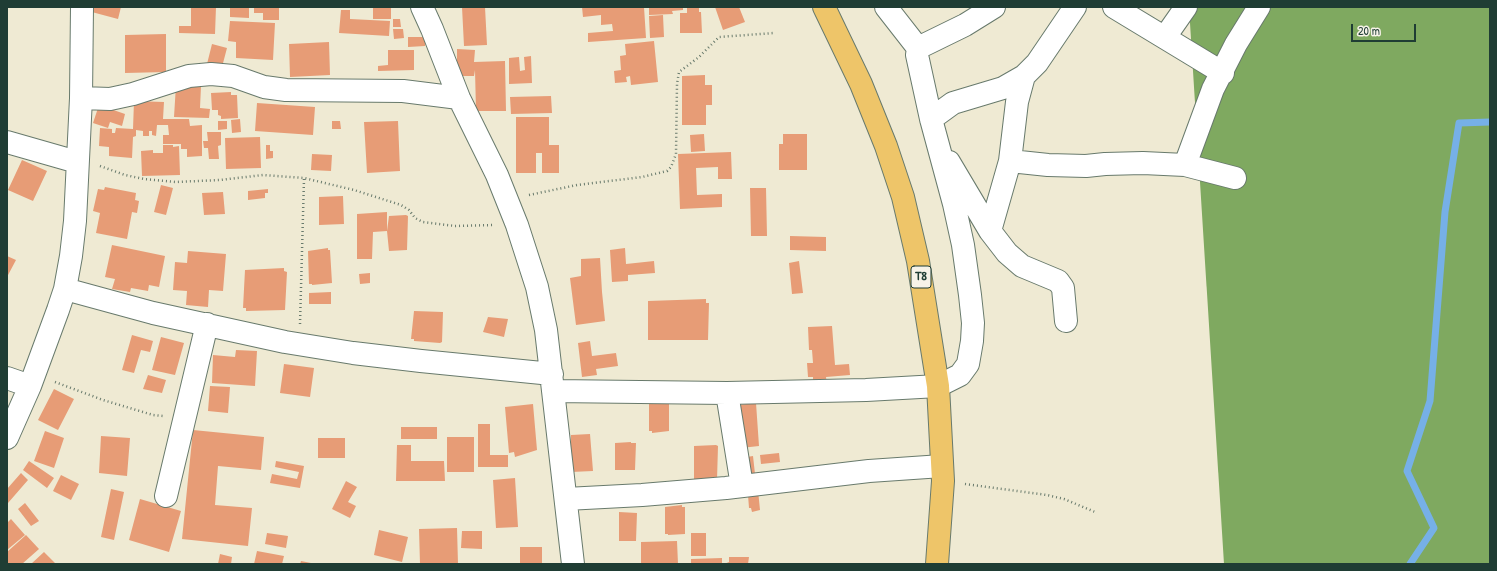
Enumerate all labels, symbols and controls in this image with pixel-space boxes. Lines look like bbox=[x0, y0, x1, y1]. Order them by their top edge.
scale bar bbox=[1353, 16, 1418, 42]
text: 20 m bbox=[1358, 22, 1380, 39]
road number: T8 bbox=[911, 266, 931, 288]

